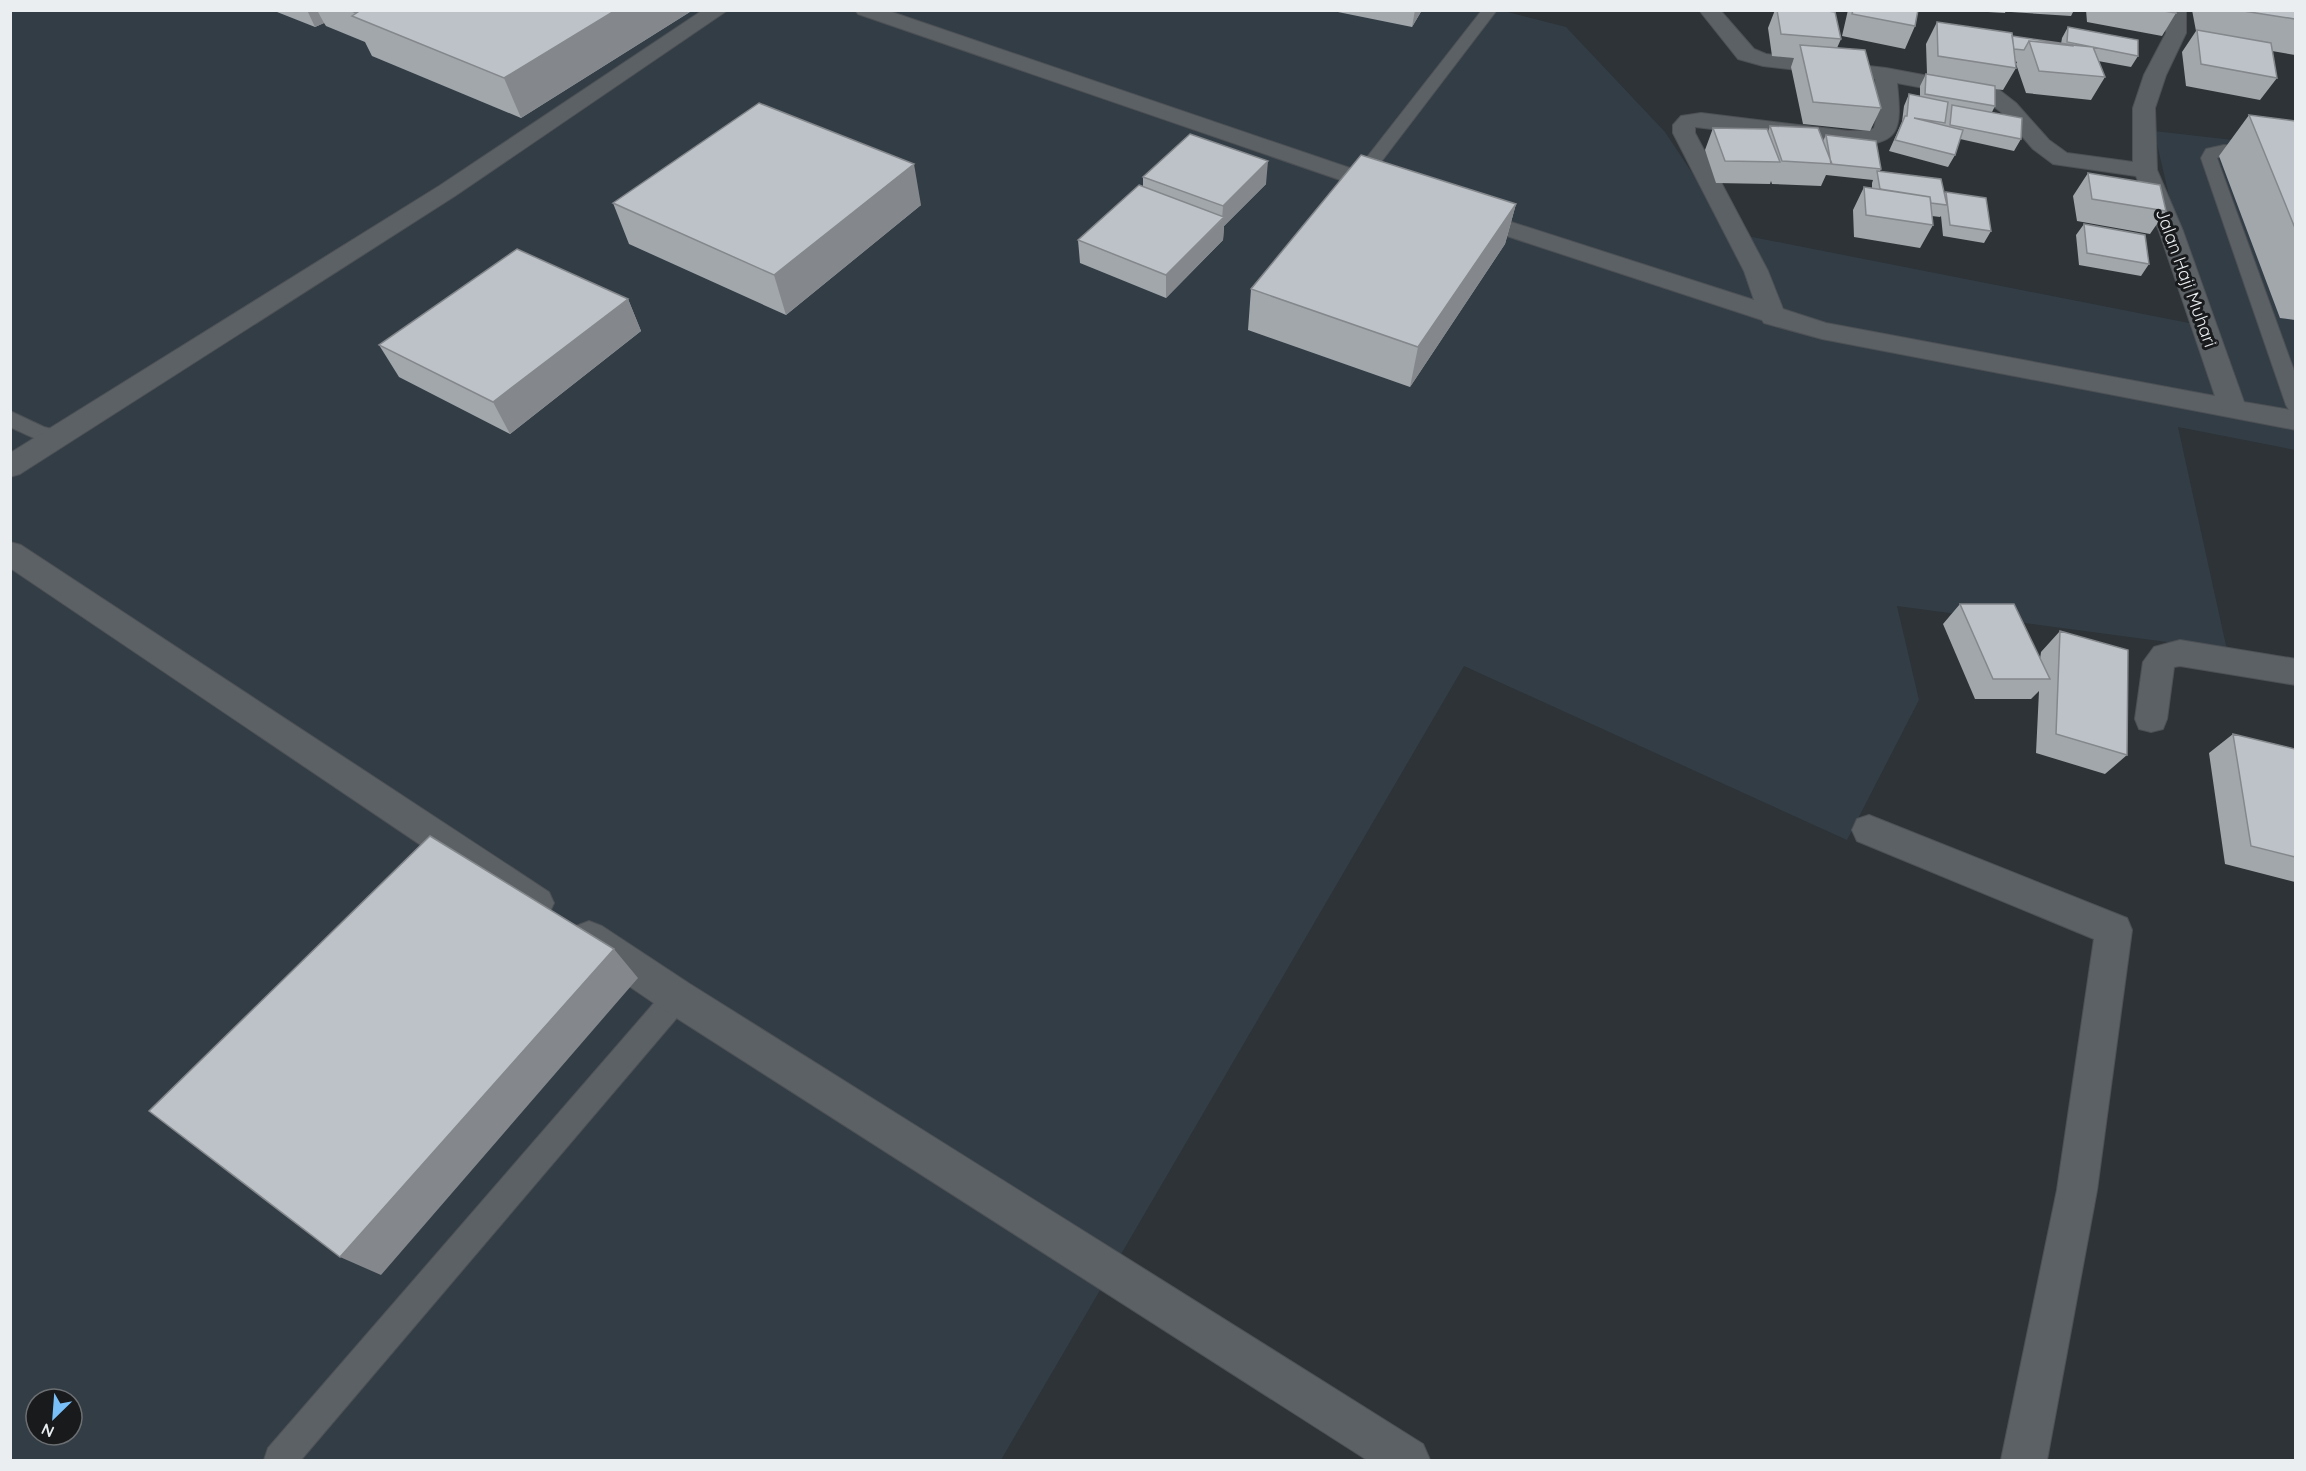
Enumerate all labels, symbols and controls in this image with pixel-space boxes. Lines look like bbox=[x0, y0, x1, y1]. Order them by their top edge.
street label: Jalan Haji Muhari bbox=[2151, 205, 2222, 350]
north arrow bbox=[24, 1387, 84, 1447]
text: N bbox=[38, 1419, 57, 1442]

